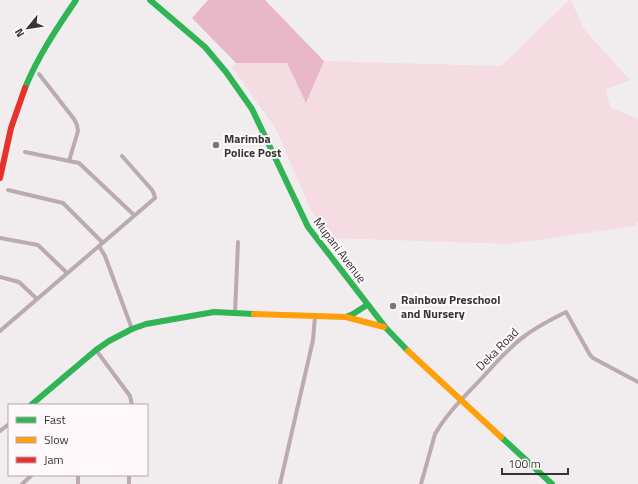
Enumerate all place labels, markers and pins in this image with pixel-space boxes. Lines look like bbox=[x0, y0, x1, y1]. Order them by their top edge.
place label: Marimba Police Post bbox=[224, 129, 282, 162]
marker: Marimba Police Post bbox=[211, 140, 221, 150]
place label: Rainbow Preschool and Nursery bbox=[401, 290, 500, 323]
marker: Rainbow Preschool and Nursery bbox=[388, 301, 398, 311]

